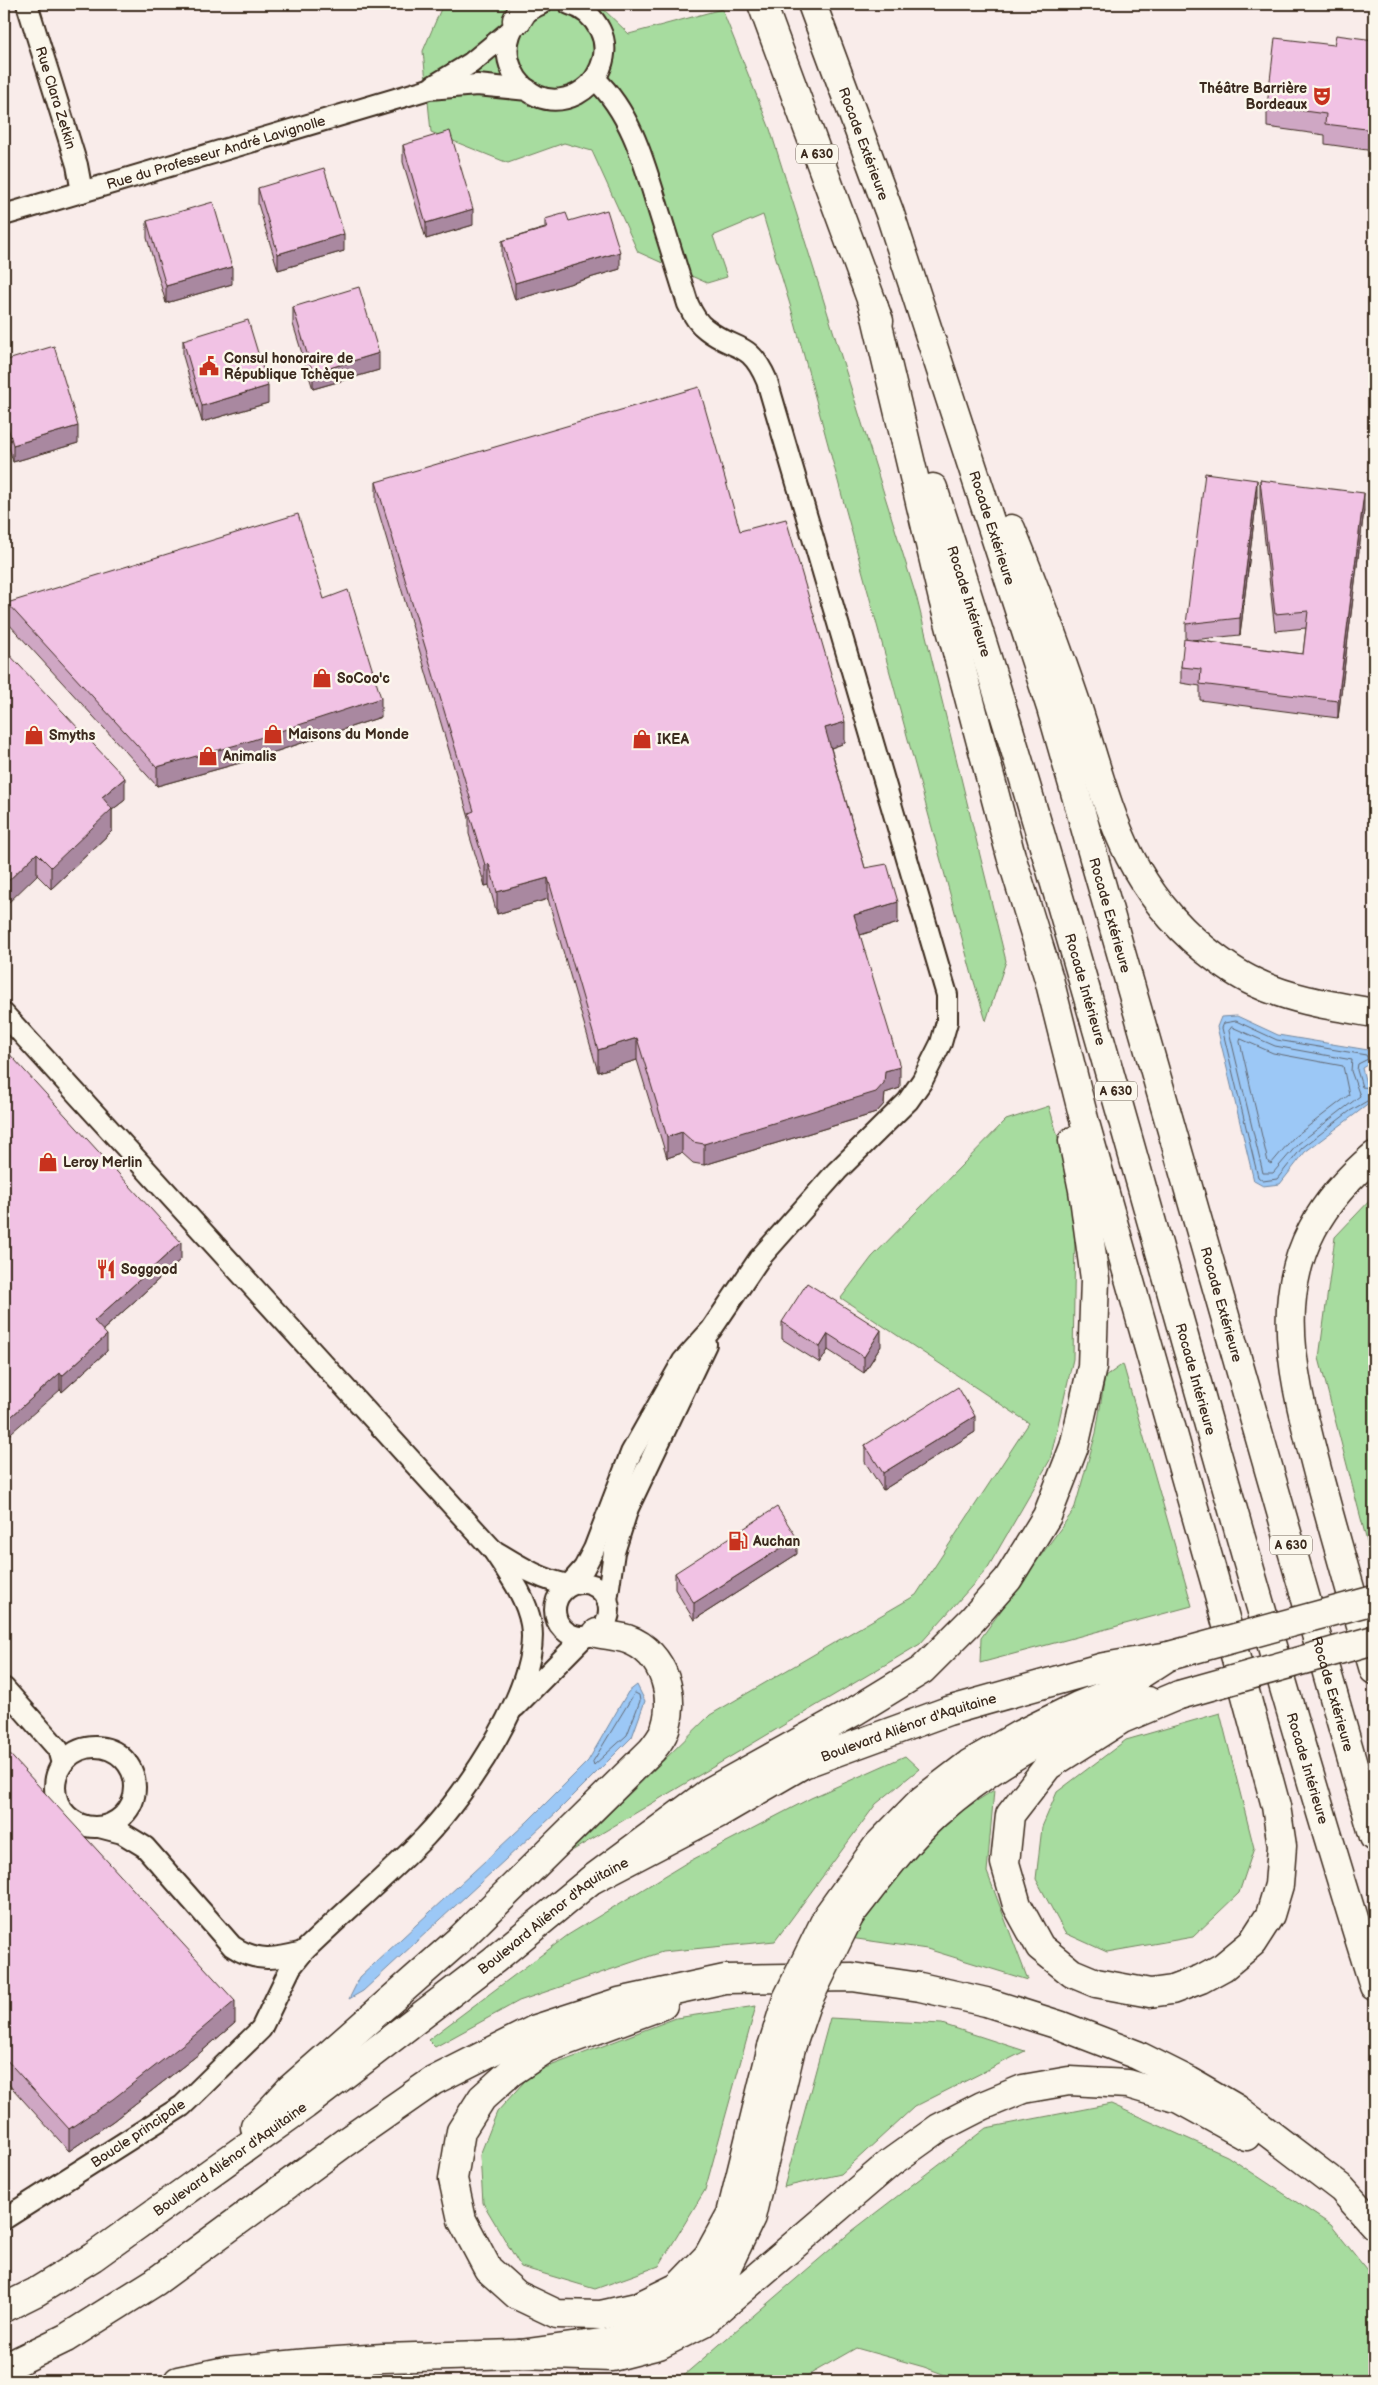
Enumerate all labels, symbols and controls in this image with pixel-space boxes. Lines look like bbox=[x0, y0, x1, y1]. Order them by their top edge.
street label: Rue Clara Zetkin bbox=[32, 44, 80, 151]
place label: Théâtre Barrière Bordeaux bbox=[1199, 80, 1308, 113]
street label: Rocade Extérieure bbox=[835, 85, 892, 203]
theatre icon: Théâtre Barrière Bordeaux bbox=[1311, 85, 1333, 107]
street label: Rue du Professeur André Lavignolle bbox=[105, 112, 327, 193]
road number: A 630 bbox=[796, 144, 838, 164]
place label: Consul honoraire de République Tchèque bbox=[224, 350, 355, 383]
public building icon: Consul honoraire de République Tchèque bbox=[198, 355, 220, 377]
street label: Rocade Extérieure bbox=[965, 469, 1018, 587]
street label: Rocade Intérieure bbox=[943, 544, 994, 659]
shop icon: SoCoo'c bbox=[311, 667, 333, 689]
place label: SoCoo'c bbox=[337, 670, 390, 687]
shop icon: Maisons du Monde bbox=[262, 723, 284, 745]
shop icon: Smyths bbox=[23, 724, 45, 746]
place label: Maisons du Monde bbox=[288, 726, 409, 743]
place label: Smyths bbox=[49, 727, 95, 744]
shop icon: IKEA bbox=[631, 728, 653, 750]
place label: IKEA bbox=[657, 731, 689, 748]
shop icon: Animalis bbox=[197, 745, 219, 767]
place label: Animalis bbox=[222, 748, 276, 765]
street label: Rocade Extérieure bbox=[1085, 856, 1134, 975]
street label: Rocade Intérieure bbox=[1061, 932, 1109, 1047]
road number: A 630 bbox=[1095, 1082, 1137, 1100]
shop icon: Leroy Merlin bbox=[37, 1151, 59, 1173]
place label: Leroy Merlin bbox=[63, 1154, 143, 1171]
street label: Rocade Extérieure bbox=[1197, 1245, 1246, 1364]
restaurant icon: Soggood bbox=[95, 1258, 117, 1280]
place label: Soggood bbox=[121, 1261, 178, 1278]
street label: Rocade Intérieure bbox=[1172, 1321, 1219, 1437]
fuel station icon: Auchan bbox=[727, 1530, 749, 1552]
place label: Auchan bbox=[752, 1533, 801, 1550]
road number: A 630 bbox=[1270, 1536, 1312, 1554]
street label: Rocade Extérieure bbox=[1308, 1634, 1357, 1754]
street label: Boulevard Aliénor d'Aquitaine bbox=[818, 1690, 998, 1766]
street label: Rocade Intérieure bbox=[1283, 1711, 1332, 1826]
street label: Boulevard Aliénor d'Aquitaine bbox=[475, 1854, 631, 1978]
street label: Boucle principale bbox=[88, 2096, 189, 2171]
street label: Boulevard Aliénor d'Aquitaine bbox=[150, 2099, 310, 2220]

